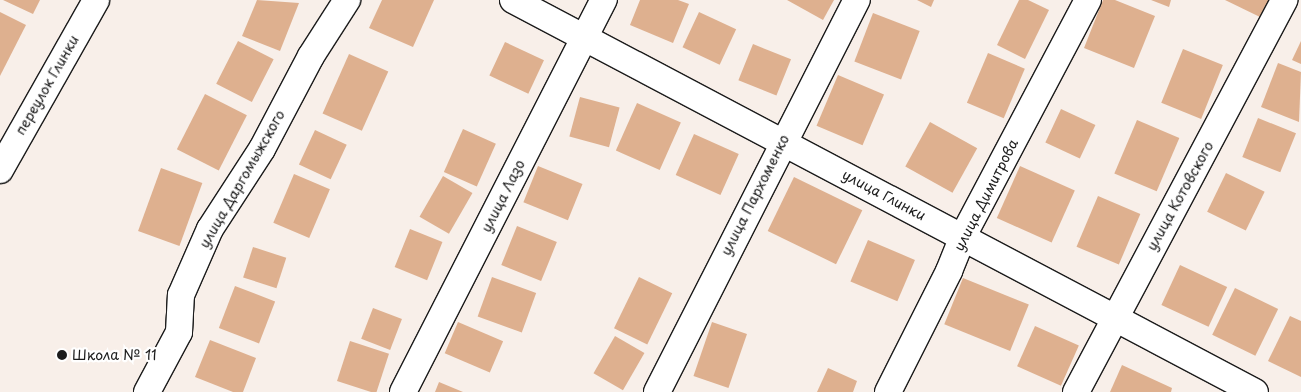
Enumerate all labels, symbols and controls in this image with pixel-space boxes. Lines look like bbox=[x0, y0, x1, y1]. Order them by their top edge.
street label: переулок Глинки bbox=[11, 32, 83, 138]
street label: улица Даргомыжского bbox=[195, 107, 289, 251]
street label: улица Пархоменко bbox=[717, 132, 793, 258]
street label: улица Димитрова bbox=[950, 136, 1022, 254]
street label: улица Котовского bbox=[1143, 138, 1217, 254]
street label: улица Лазо bbox=[477, 157, 529, 235]
street label: улица Глинки bbox=[839, 166, 929, 224]
place label: Школа № 11 bbox=[72, 347, 157, 363]
marker: Школа № 11 bbox=[56, 349, 68, 361]

